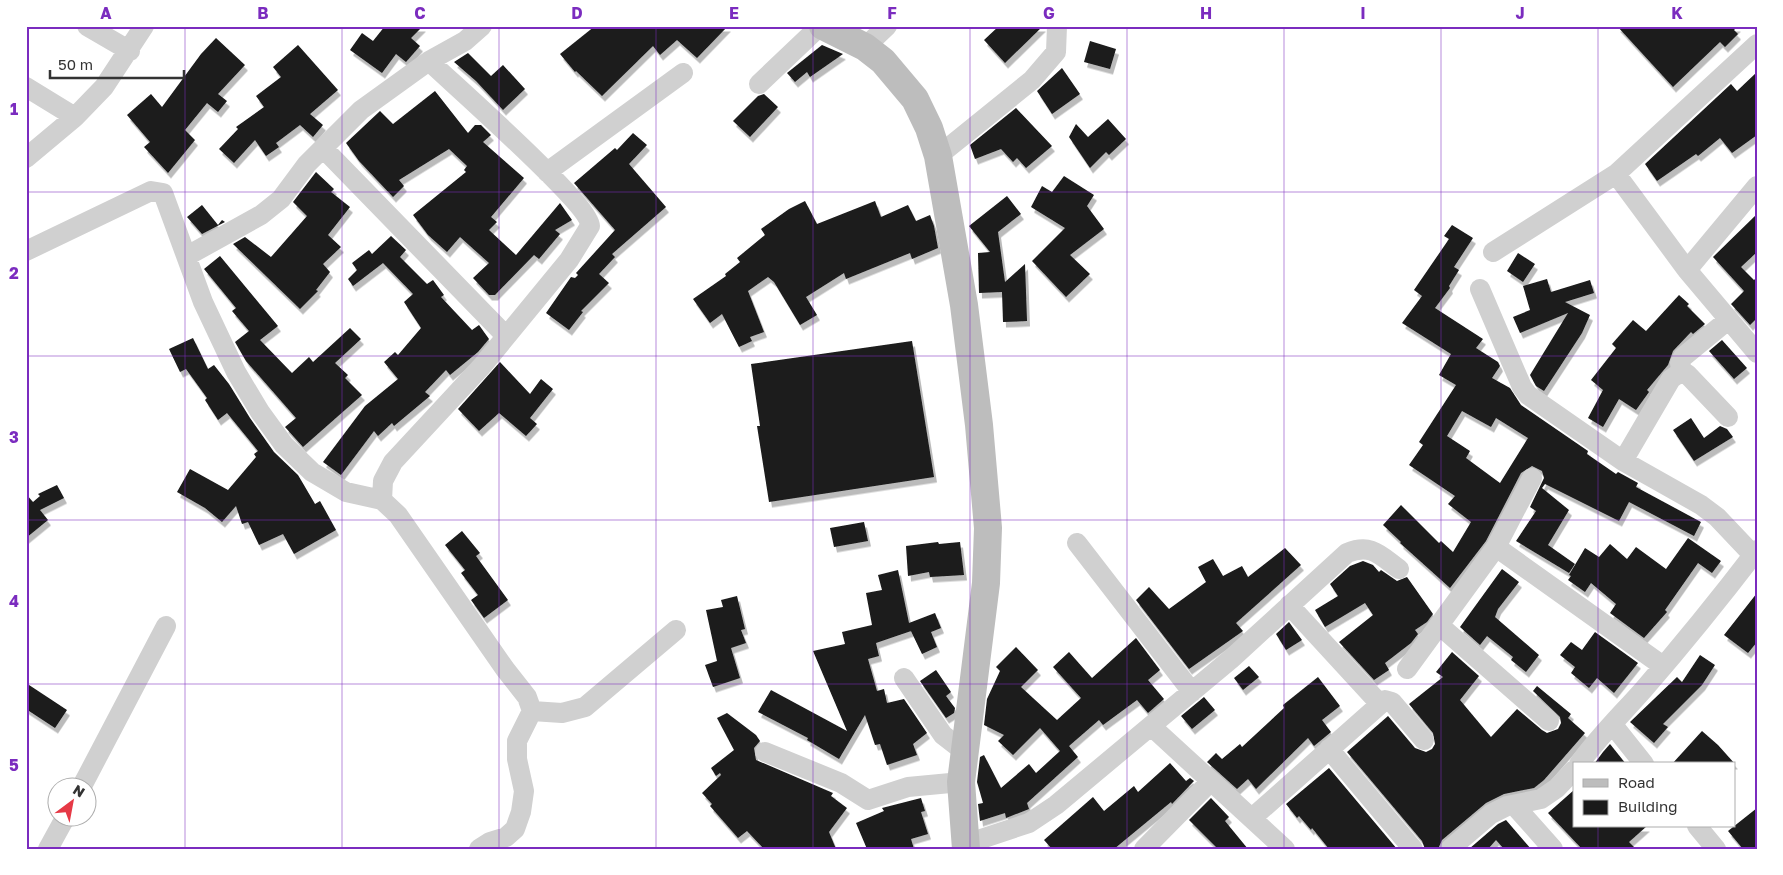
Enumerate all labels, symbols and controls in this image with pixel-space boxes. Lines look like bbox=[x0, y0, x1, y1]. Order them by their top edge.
text: A bbox=[100, 3, 112, 23]
text: B bbox=[257, 3, 269, 23]
text: C bbox=[414, 3, 426, 23]
text: D bbox=[571, 3, 583, 23]
text: E bbox=[729, 3, 739, 23]
text: F bbox=[887, 3, 897, 23]
text: G bbox=[1043, 3, 1055, 23]
text: H bbox=[1200, 3, 1212, 23]
text: I bbox=[1360, 3, 1366, 23]
text: J bbox=[1515, 3, 1525, 23]
text: K bbox=[1671, 3, 1683, 23]
scale bar bbox=[50, 48, 184, 80]
text: 50 m bbox=[58, 55, 93, 73]
text: 1 bbox=[10, 99, 18, 119]
text: 2 bbox=[9, 263, 19, 283]
text: 3 bbox=[9, 427, 19, 447]
text: 4 bbox=[9, 591, 19, 611]
text: 5 bbox=[9, 755, 19, 775]
legend bbox=[1573, 762, 1736, 828]
text: Road bbox=[1618, 773, 1655, 791]
north arrow bbox=[48, 778, 98, 828]
text: N bbox=[70, 781, 88, 801]
text: Building bbox=[1618, 797, 1678, 815]

